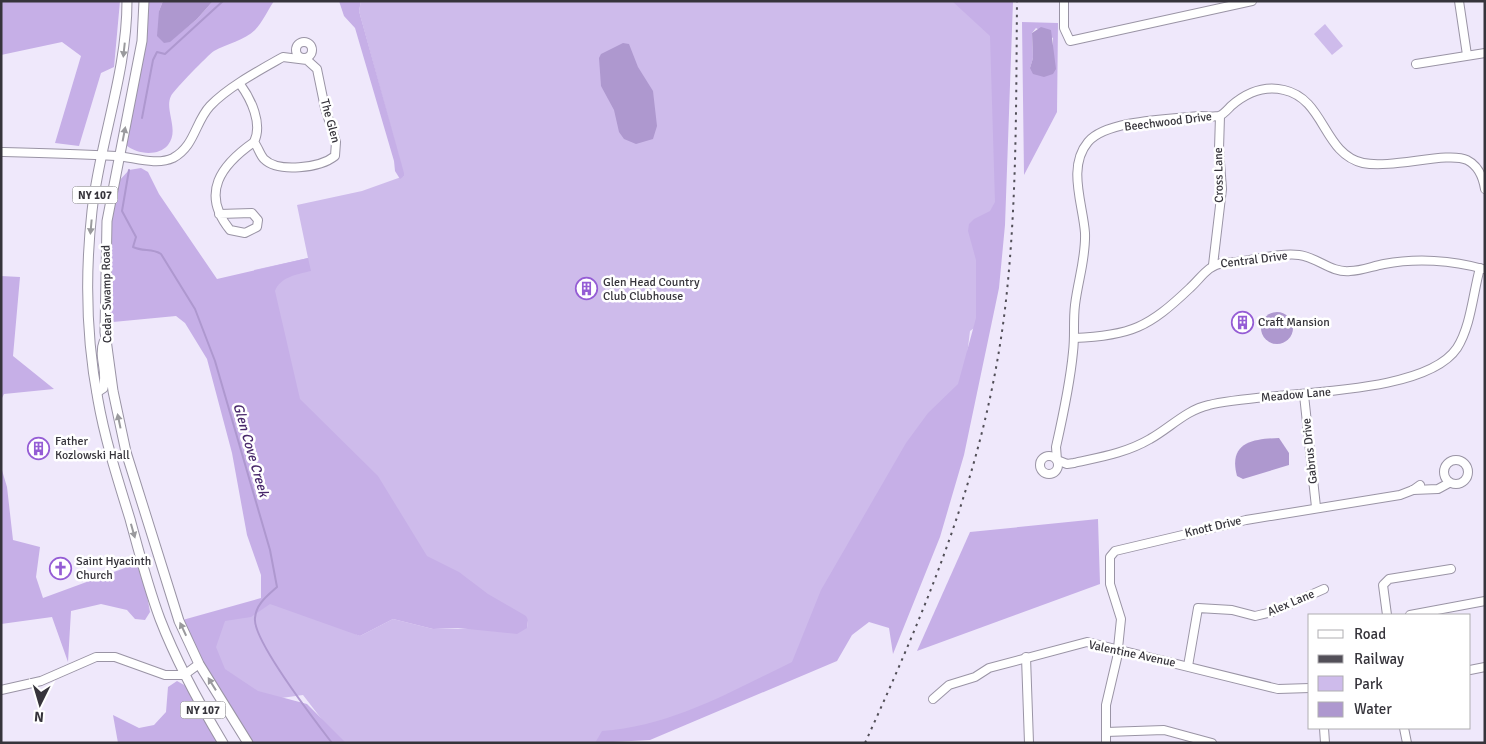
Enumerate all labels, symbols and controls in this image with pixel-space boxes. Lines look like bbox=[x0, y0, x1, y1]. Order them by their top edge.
one-way arrow bbox=[120, 42, 128, 58]
street label: The Glen bbox=[317, 97, 343, 145]
street label: Beechwood Drive bbox=[1123, 109, 1213, 135]
one-way arrow bbox=[120, 126, 128, 142]
street label: Cross Lane bbox=[1211, 147, 1227, 203]
road number: NY 107 bbox=[72, 186, 118, 204]
one-way arrow bbox=[87, 219, 95, 235]
street label: Cedar Swamp Road bbox=[99, 245, 115, 343]
street label: Central Drive bbox=[1220, 248, 1288, 272]
place label: Glen Head Country Club Clubhouse bbox=[603, 275, 700, 304]
building icon: Glen Head Country Club Clubhouse bbox=[575, 277, 599, 301]
building icon: Craft Mansion bbox=[1230, 310, 1254, 334]
place label: Craft Mansion bbox=[1258, 315, 1330, 330]
street label: Meadow Lane bbox=[1260, 384, 1332, 406]
water label: Glen Cove Creek bbox=[229, 401, 273, 501]
one-way arrow bbox=[115, 413, 123, 429]
street label: Gabrus Drive bbox=[1299, 417, 1321, 485]
place label: Father Kozlowski Hall bbox=[55, 434, 130, 463]
building icon: Father Kozlowski Hall bbox=[27, 436, 51, 460]
street label: Knott Drive bbox=[1183, 513, 1243, 541]
one-way arrow bbox=[130, 524, 138, 539]
place label: Saint Hyacinth Church bbox=[76, 554, 151, 583]
church icon: Saint Hyacinth Church bbox=[48, 556, 72, 580]
street label: Alex Lane bbox=[1265, 586, 1317, 620]
legend bbox=[1308, 614, 1471, 729]
one-way arrow bbox=[178, 622, 186, 636]
text: Road bbox=[1354, 625, 1386, 643]
street label: Valentine Avenue bbox=[1087, 637, 1177, 671]
text: Railway bbox=[1354, 650, 1404, 668]
text: Park bbox=[1354, 675, 1383, 693]
one-way arrow bbox=[207, 678, 216, 691]
north arrow bbox=[15, 679, 65, 729]
text: Water bbox=[1354, 700, 1392, 718]
road number: NY 107 bbox=[180, 702, 226, 718]
text: N bbox=[33, 708, 45, 725]

